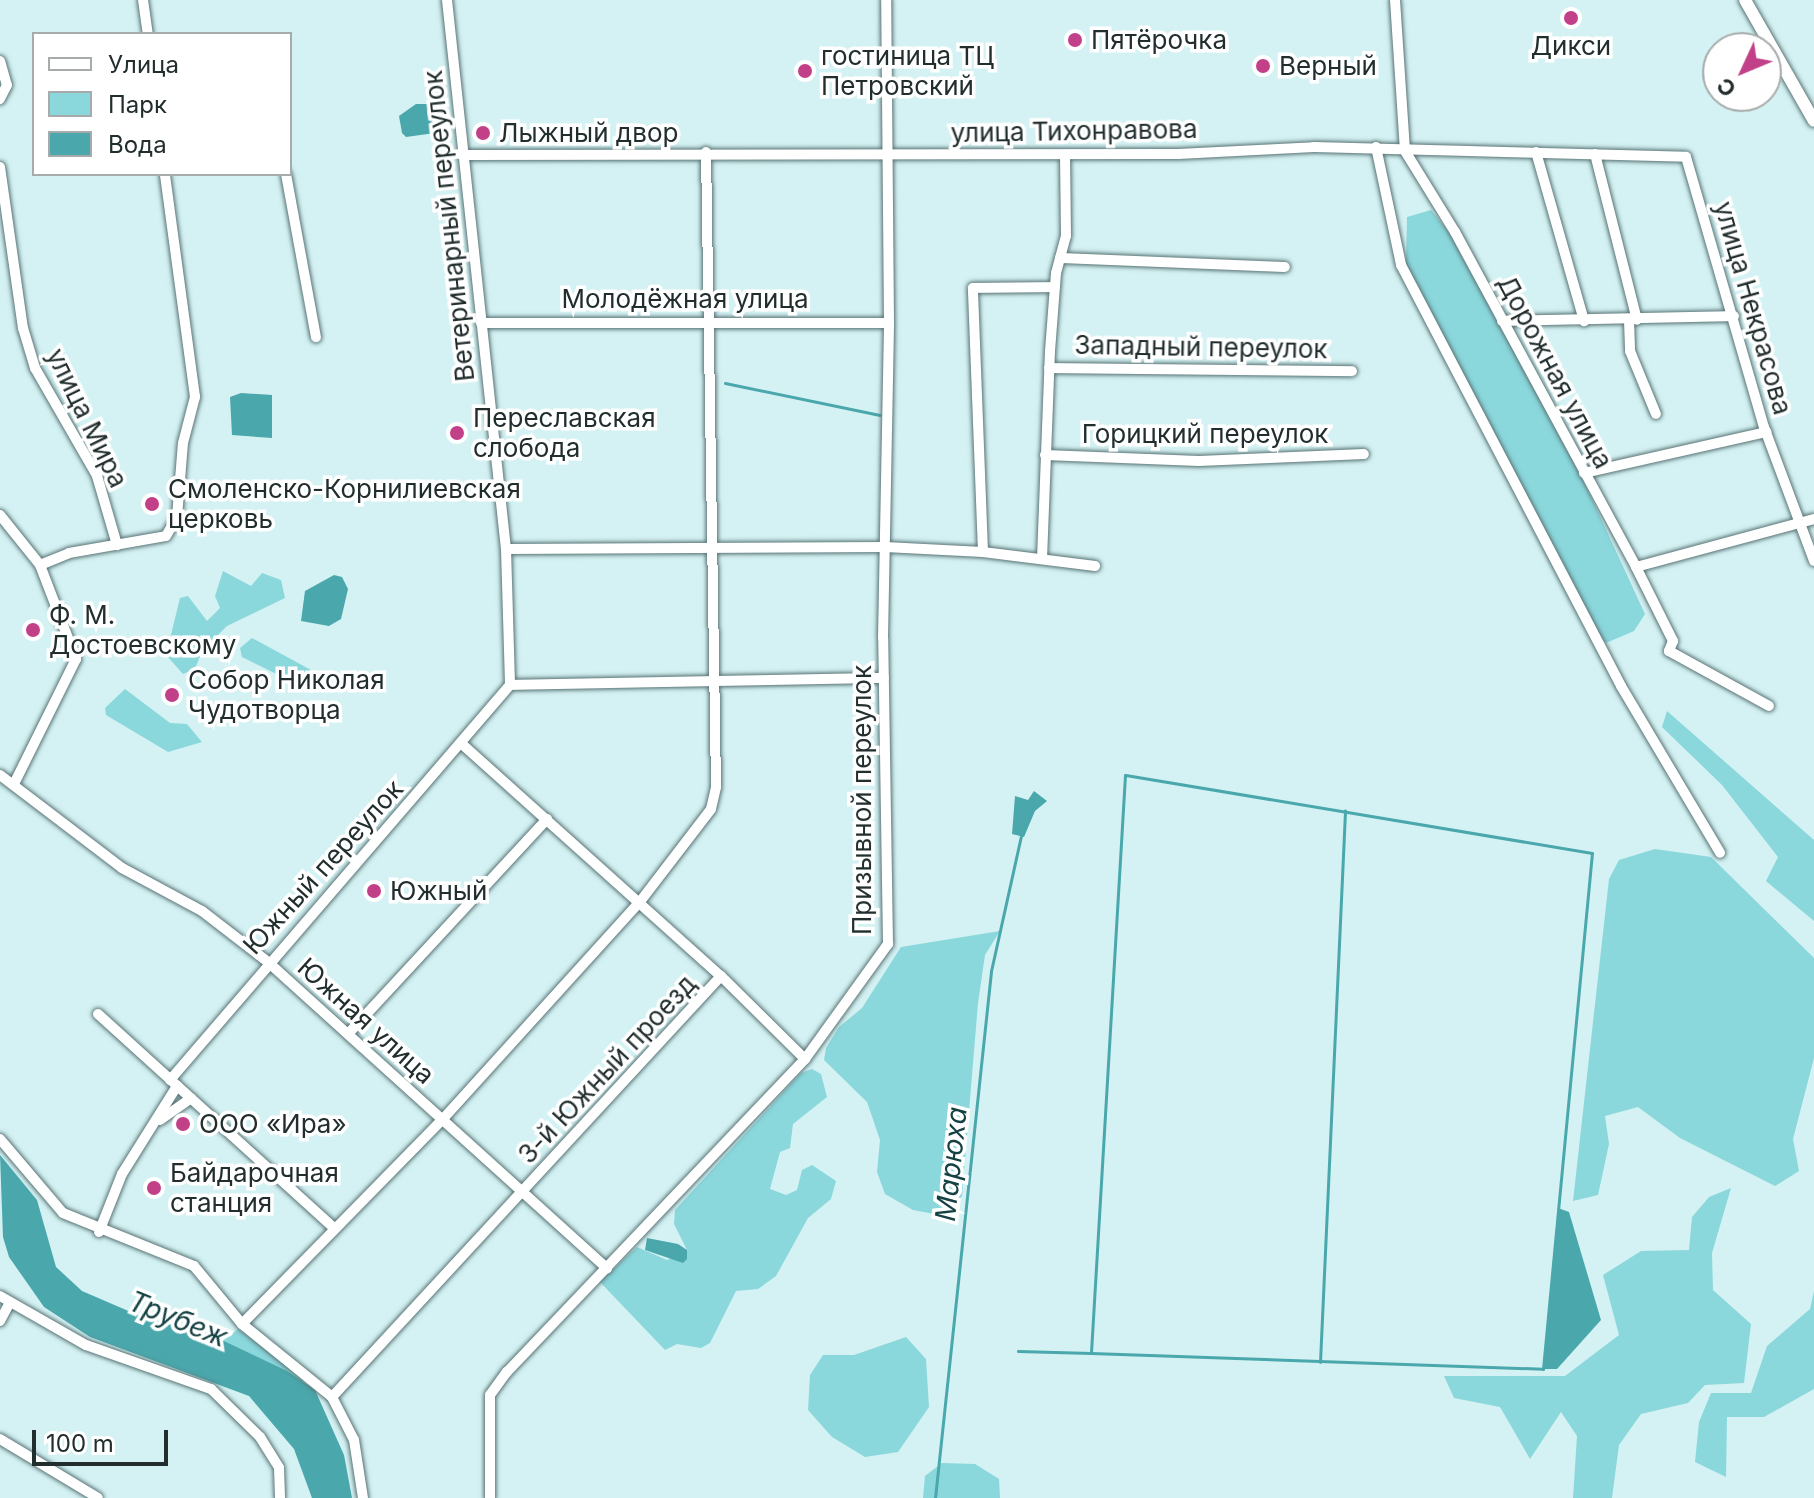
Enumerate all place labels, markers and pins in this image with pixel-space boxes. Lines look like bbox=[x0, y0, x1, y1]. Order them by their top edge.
marker: Дикси bbox=[1562, 9, 1580, 27]
place label: Пятёрочка bbox=[1091, 24, 1227, 56]
place label: Дикси bbox=[1531, 30, 1611, 62]
marker: Пятёрочка bbox=[1066, 31, 1084, 49]
place label: гостиница ТЦ Петровский bbox=[821, 40, 994, 102]
place label: Верный bbox=[1279, 50, 1377, 82]
marker: Верный bbox=[1254, 57, 1272, 75]
marker: гостиница ТЦ Петровский bbox=[796, 62, 814, 80]
place label: Лыжный двор bbox=[499, 117, 678, 149]
marker: Лыжный двор bbox=[474, 124, 492, 142]
place label: Переславская слобода bbox=[473, 402, 656, 464]
marker: Переславская слобода bbox=[448, 424, 466, 442]
place label: Смоленско-Корнилиевская церковь bbox=[168, 473, 521, 534]
marker: Смоленско-Корнилиевская церковь bbox=[143, 495, 161, 513]
place label: Ф. М. Достоевскому bbox=[49, 599, 236, 660]
marker: Ф. М. Достоевскому bbox=[24, 621, 42, 639]
place label: Собор Николая Чудотворца bbox=[188, 664, 385, 726]
marker: Собор Николая Чудотворца bbox=[163, 686, 181, 704]
place label: Южный bbox=[390, 875, 487, 907]
marker: Южный bbox=[365, 882, 383, 900]
place label: ООО «Ира» bbox=[199, 1108, 347, 1140]
marker: ООО «Ира» bbox=[174, 1115, 192, 1133]
place label: Байдарочная станция bbox=[170, 1157, 339, 1218]
marker: Байдарочная станция bbox=[145, 1179, 163, 1197]

